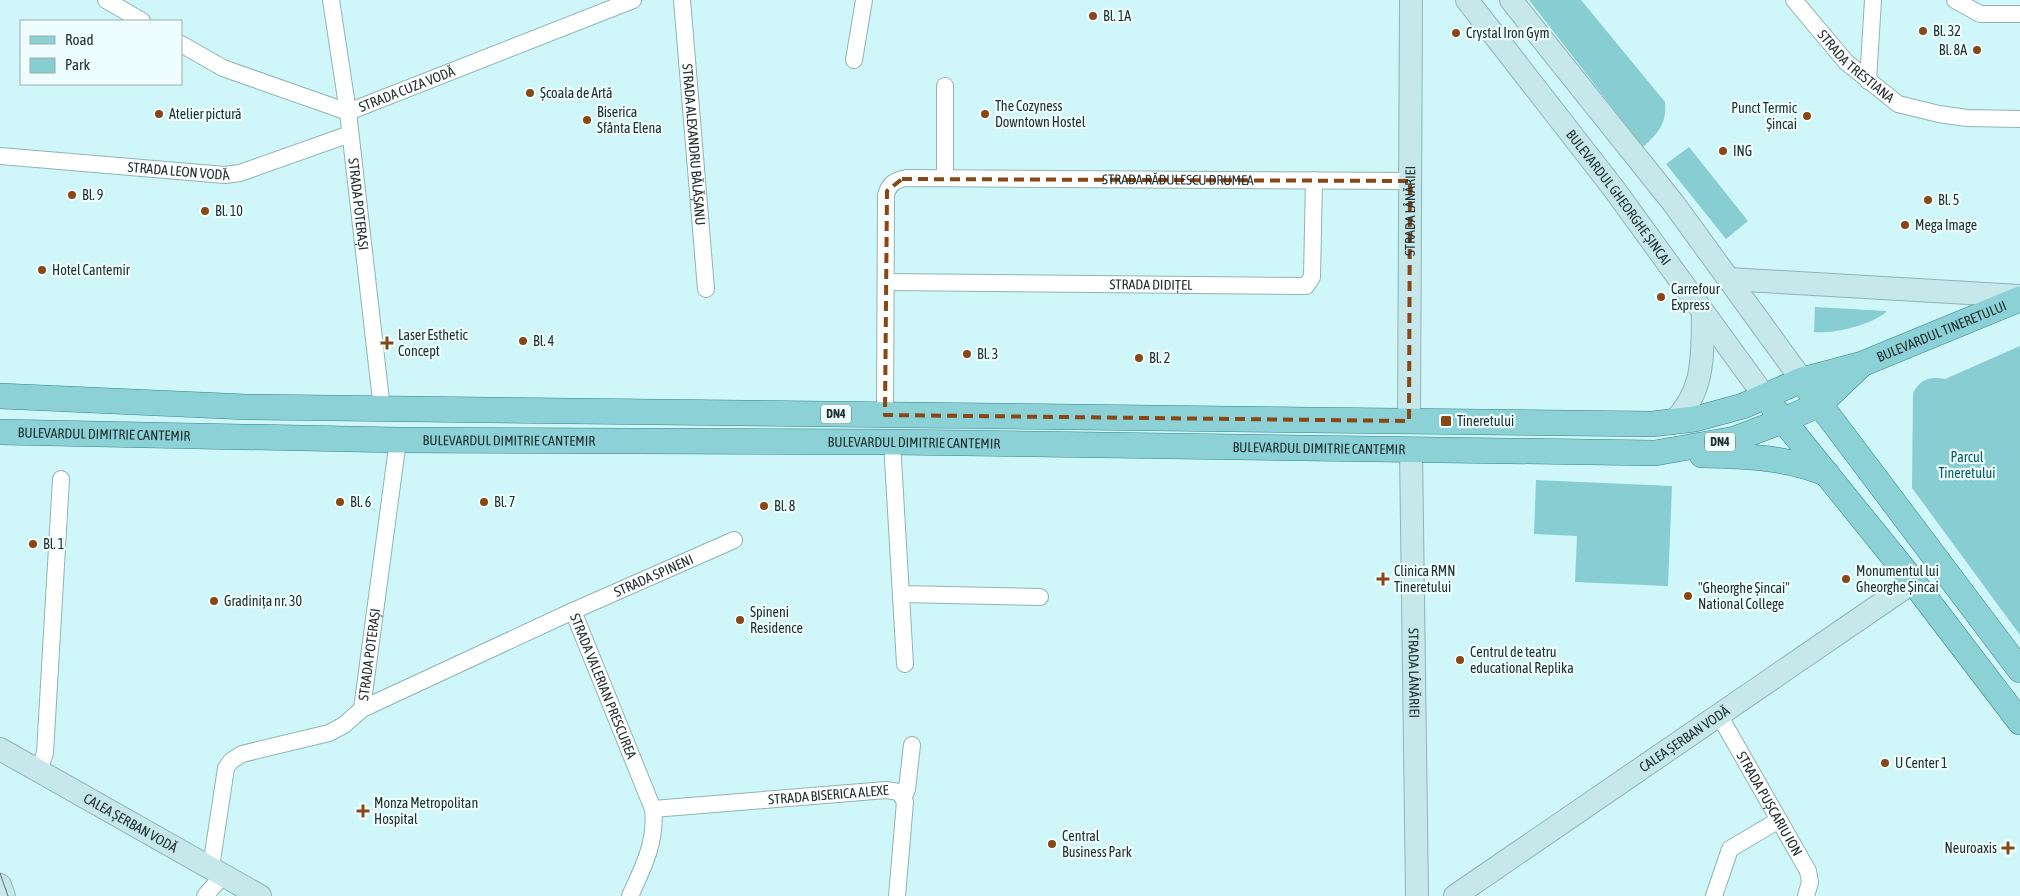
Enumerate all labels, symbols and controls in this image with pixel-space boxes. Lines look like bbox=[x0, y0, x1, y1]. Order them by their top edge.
place label: Bl. 1A bbox=[1103, 8, 1131, 24]
marker: Bl. 1A bbox=[1087, 10, 1099, 22]
legend bbox=[20, 20, 182, 85]
place label: Bl. 32 bbox=[1933, 23, 1961, 39]
place label: Crystal Iron Gym bbox=[1466, 25, 1550, 41]
marker: Bl. 32 bbox=[1917, 25, 1929, 37]
marker: Crystal Iron Gym bbox=[1450, 27, 1462, 39]
street label: STRADA TRESTIANA bbox=[1814, 27, 1898, 106]
text: Road bbox=[65, 31, 94, 48]
place label: Bl. 8A bbox=[1939, 42, 1967, 58]
marker: Bl. 8A bbox=[1971, 44, 1983, 56]
text: Park bbox=[65, 56, 90, 73]
street label: STRADA CUZA VODĂ bbox=[356, 62, 457, 115]
street label: STRADA ALEXANDRU BĂLĂȘANU bbox=[679, 63, 709, 226]
place label: Școala de Artă bbox=[540, 85, 613, 101]
marker: Școala de Artă bbox=[524, 87, 536, 99]
place label: The Cozyness Downtown Hostel bbox=[995, 98, 1086, 130]
place label: Punct Termic Șincai bbox=[1731, 100, 1798, 132]
place label: Biserica Sfânta Elena bbox=[597, 104, 662, 136]
place label: Atelier pictură bbox=[169, 106, 242, 122]
marker: Atelier pictură bbox=[153, 108, 165, 120]
marker: The Cozyness Downtown Hostel bbox=[979, 108, 991, 120]
marker: Punct Termic Șincai bbox=[1801, 110, 1813, 122]
marker: Biserica Sfânta Elena bbox=[581, 114, 593, 126]
street label: BULEVARDUL GHEORGHE ȘINCAI bbox=[1563, 127, 1674, 268]
place label: ING bbox=[1733, 143, 1752, 159]
marker: ING bbox=[1717, 145, 1729, 157]
street label: STRADA POTERAȘI bbox=[345, 157, 372, 251]
street label: STRADA LEON VODĂ bbox=[127, 159, 230, 183]
street label: STRADA LÂNĂRIEI bbox=[1401, 166, 1418, 256]
street label: STRADA RĂDULESCU DRUMEA bbox=[1102, 170, 1254, 188]
place label: Bl. 9 bbox=[82, 187, 103, 203]
marker: Bl. 9 bbox=[66, 189, 78, 201]
place label: Bl. 5 bbox=[1938, 192, 1959, 208]
marker: Bl. 5 bbox=[1922, 194, 1934, 206]
place label: Bl. 10 bbox=[215, 203, 243, 219]
marker: Bl. 10 bbox=[199, 205, 211, 217]
place label: Mega Image bbox=[1915, 217, 1977, 233]
marker: Mega Image bbox=[1899, 219, 1911, 231]
place label: Hotel Cantemir bbox=[52, 262, 131, 278]
marker: Hotel Cantemir bbox=[36, 264, 48, 276]
street label: STRADA DIDIȚEL bbox=[1109, 276, 1193, 293]
place label: Carrefour Express bbox=[1671, 281, 1721, 313]
marker: Carrefour Express bbox=[1655, 291, 1667, 303]
street label: BULEVARDUL TINERETULUI bbox=[1874, 297, 2009, 365]
place label: Laser Esthetic Concept bbox=[398, 327, 469, 359]
place label: Bl. 4 bbox=[533, 333, 555, 349]
marker: Bl. 4 bbox=[517, 335, 529, 347]
marker: Laser Esthetic Concept bbox=[380, 336, 394, 350]
place label: Bl. 3 bbox=[977, 346, 998, 362]
marker: Bl. 3 bbox=[961, 348, 973, 360]
place label: Bl. 2 bbox=[1149, 350, 1170, 366]
marker: Bl. 2 bbox=[1133, 352, 1145, 364]
road number: DN4 bbox=[821, 404, 851, 424]
place label: Tineretului bbox=[1457, 413, 1514, 429]
marker: Tineretului bbox=[1439, 414, 1453, 428]
street label: BULEVARDUL DIMITRIE CANTEMIR bbox=[17, 424, 191, 444]
street label: BULEVARDUL DIMITRIE CANTEMIR bbox=[422, 432, 595, 449]
road number: DN4 bbox=[1705, 432, 1735, 452]
street label: BULEVARDUL DIMITRIE CANTEMIR bbox=[827, 434, 1000, 452]
street label: BULEVARDUL DIMITRIE CANTEMIR bbox=[1232, 439, 1405, 457]
park label: Parcul Tineretului bbox=[1938, 449, 1996, 481]
place label: Bl. 6 bbox=[350, 494, 372, 510]
place label: Bl. 7 bbox=[494, 494, 515, 510]
marker: Bl. 6 bbox=[334, 496, 346, 508]
marker: Bl. 7 bbox=[478, 496, 490, 508]
place label: Bl. 8 bbox=[774, 498, 796, 514]
marker: Bl. 8 bbox=[758, 500, 770, 512]
place label: Bl. 1 bbox=[43, 536, 64, 552]
marker: Bl. 1 bbox=[27, 538, 39, 550]
street label: STRADA SPINENI bbox=[611, 551, 696, 600]
place label: Clinica RMN Tineretului bbox=[1394, 563, 1456, 595]
place label: Monumentul lui Gheorghe Șincai bbox=[1856, 563, 1939, 595]
marker: Clinica RMN Tineretului bbox=[1376, 572, 1390, 586]
marker: Monumentul lui Gheorghe Șincai bbox=[1840, 573, 1852, 585]
place label: "Gheorghe Șincai" National College bbox=[1698, 580, 1790, 612]
marker: "Gheorghe Șincai" National College bbox=[1682, 590, 1694, 602]
place label: Gradinița nr. 30 bbox=[224, 593, 302, 609]
marker: Gradinița nr. 30 bbox=[208, 595, 220, 607]
place label: Spineni Residence bbox=[750, 604, 803, 636]
street label: STRADA POTERAȘI bbox=[355, 607, 383, 702]
street label: STRADA VALERIAN PRESCUREA bbox=[567, 611, 640, 761]
marker: Spineni Residence bbox=[734, 614, 746, 626]
street label: STRADA LÂNĂRIEI bbox=[1405, 628, 1423, 718]
place label: Centrul de teatru educational Replika bbox=[1470, 644, 1574, 676]
marker: Centrul de teatru educational Replika bbox=[1454, 654, 1466, 666]
street label: CALEA ȘERBAN VODĂ bbox=[1636, 701, 1732, 775]
street label: STRADA PUȘCARIU ION bbox=[1733, 749, 1806, 859]
place label: U Center 1 bbox=[1895, 755, 1948, 771]
marker: U Center 1 bbox=[1879, 757, 1891, 769]
street label: STRADA BISERICA ALEXE bbox=[768, 782, 889, 808]
street label: CALEA ȘERBAN VODĂ bbox=[81, 790, 181, 856]
place label: Monza Metropolitan Hospital bbox=[374, 795, 478, 827]
marker: Monza Metropolitan Hospital bbox=[356, 804, 370, 818]
place label: Central Business Park bbox=[1062, 828, 1132, 860]
marker: Central Business Park bbox=[1046, 838, 1058, 850]
place label: Neuroaxis bbox=[1945, 840, 1997, 856]
marker: Neuroaxis bbox=[2001, 841, 2015, 855]

